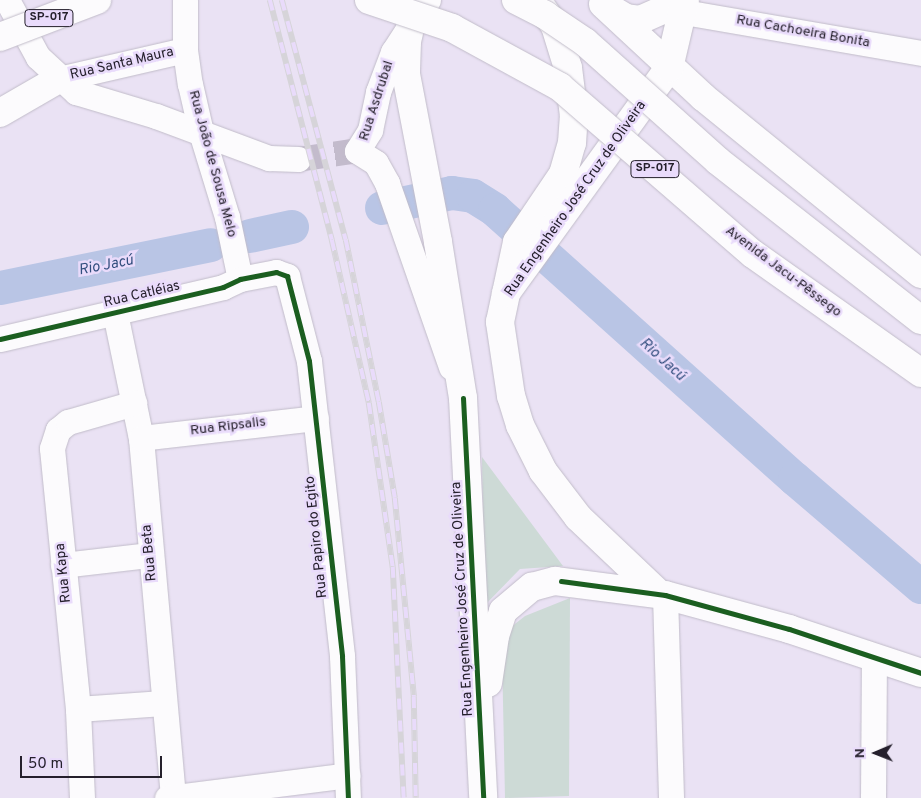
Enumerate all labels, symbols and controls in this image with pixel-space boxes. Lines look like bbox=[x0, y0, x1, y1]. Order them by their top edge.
road number: SP-017 bbox=[24, 8, 74, 28]
street label: Rua Cachoeira Bonita bbox=[735, 12, 871, 52]
street label: Rua Santa Maura bbox=[69, 44, 175, 84]
street label: Rua Asdrubal bbox=[356, 59, 398, 143]
street label: Rua João de Sousa Melo bbox=[184, 89, 240, 239]
street label: Rua Engenheiro José Cruz de Oliveira bbox=[502, 98, 650, 300]
road number: SP-017 bbox=[630, 160, 680, 178]
street label: Avenida Jacu-Pêssego bbox=[722, 223, 844, 321]
water label: Rio Jacú bbox=[77, 252, 135, 280]
street label: Rua Catléias bbox=[102, 278, 182, 312]
water label: Rio Jacú bbox=[635, 335, 689, 385]
street label: Rua Ripsalis bbox=[189, 414, 267, 440]
street label: Rua Papiro do Egito bbox=[302, 475, 332, 599]
street label: Rua Engenheiro José Cruz de Oliveira bbox=[448, 481, 478, 717]
street label: Rua Beta bbox=[139, 524, 161, 582]
street label: Rua Kapa bbox=[53, 542, 75, 604]
north arrow bbox=[851, 728, 901, 778]
scale bar bbox=[22, 746, 165, 778]
text: N bbox=[852, 748, 869, 758]
text: 50 m bbox=[28, 755, 63, 774]

